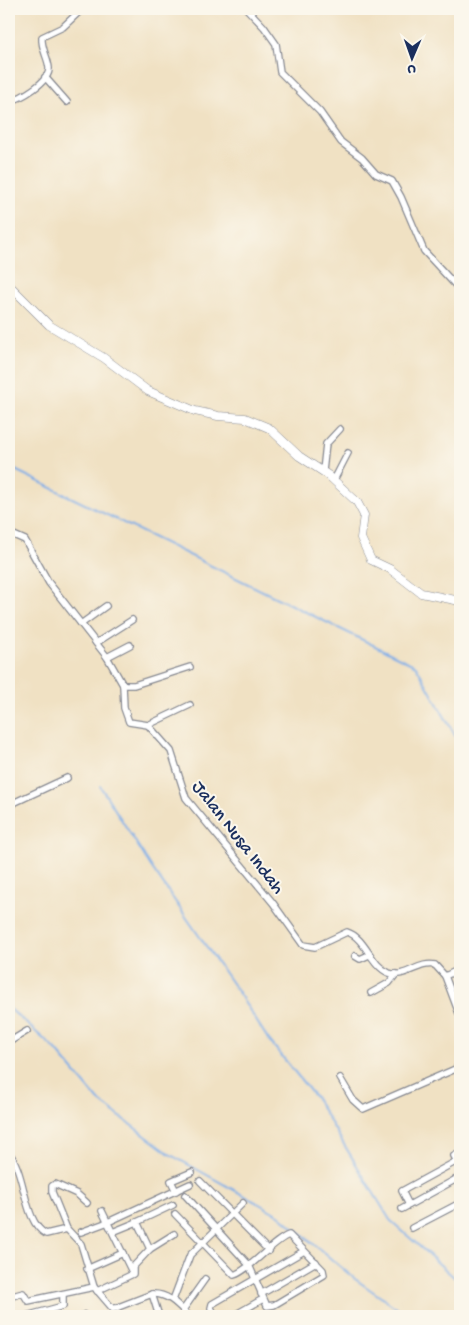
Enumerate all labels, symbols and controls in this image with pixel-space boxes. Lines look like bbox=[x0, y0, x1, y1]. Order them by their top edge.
north arrow bbox=[386, 32, 436, 82]
text: U bbox=[407, 60, 416, 77]
street label: Jalan Nusa Indah bbox=[186, 777, 289, 899]

